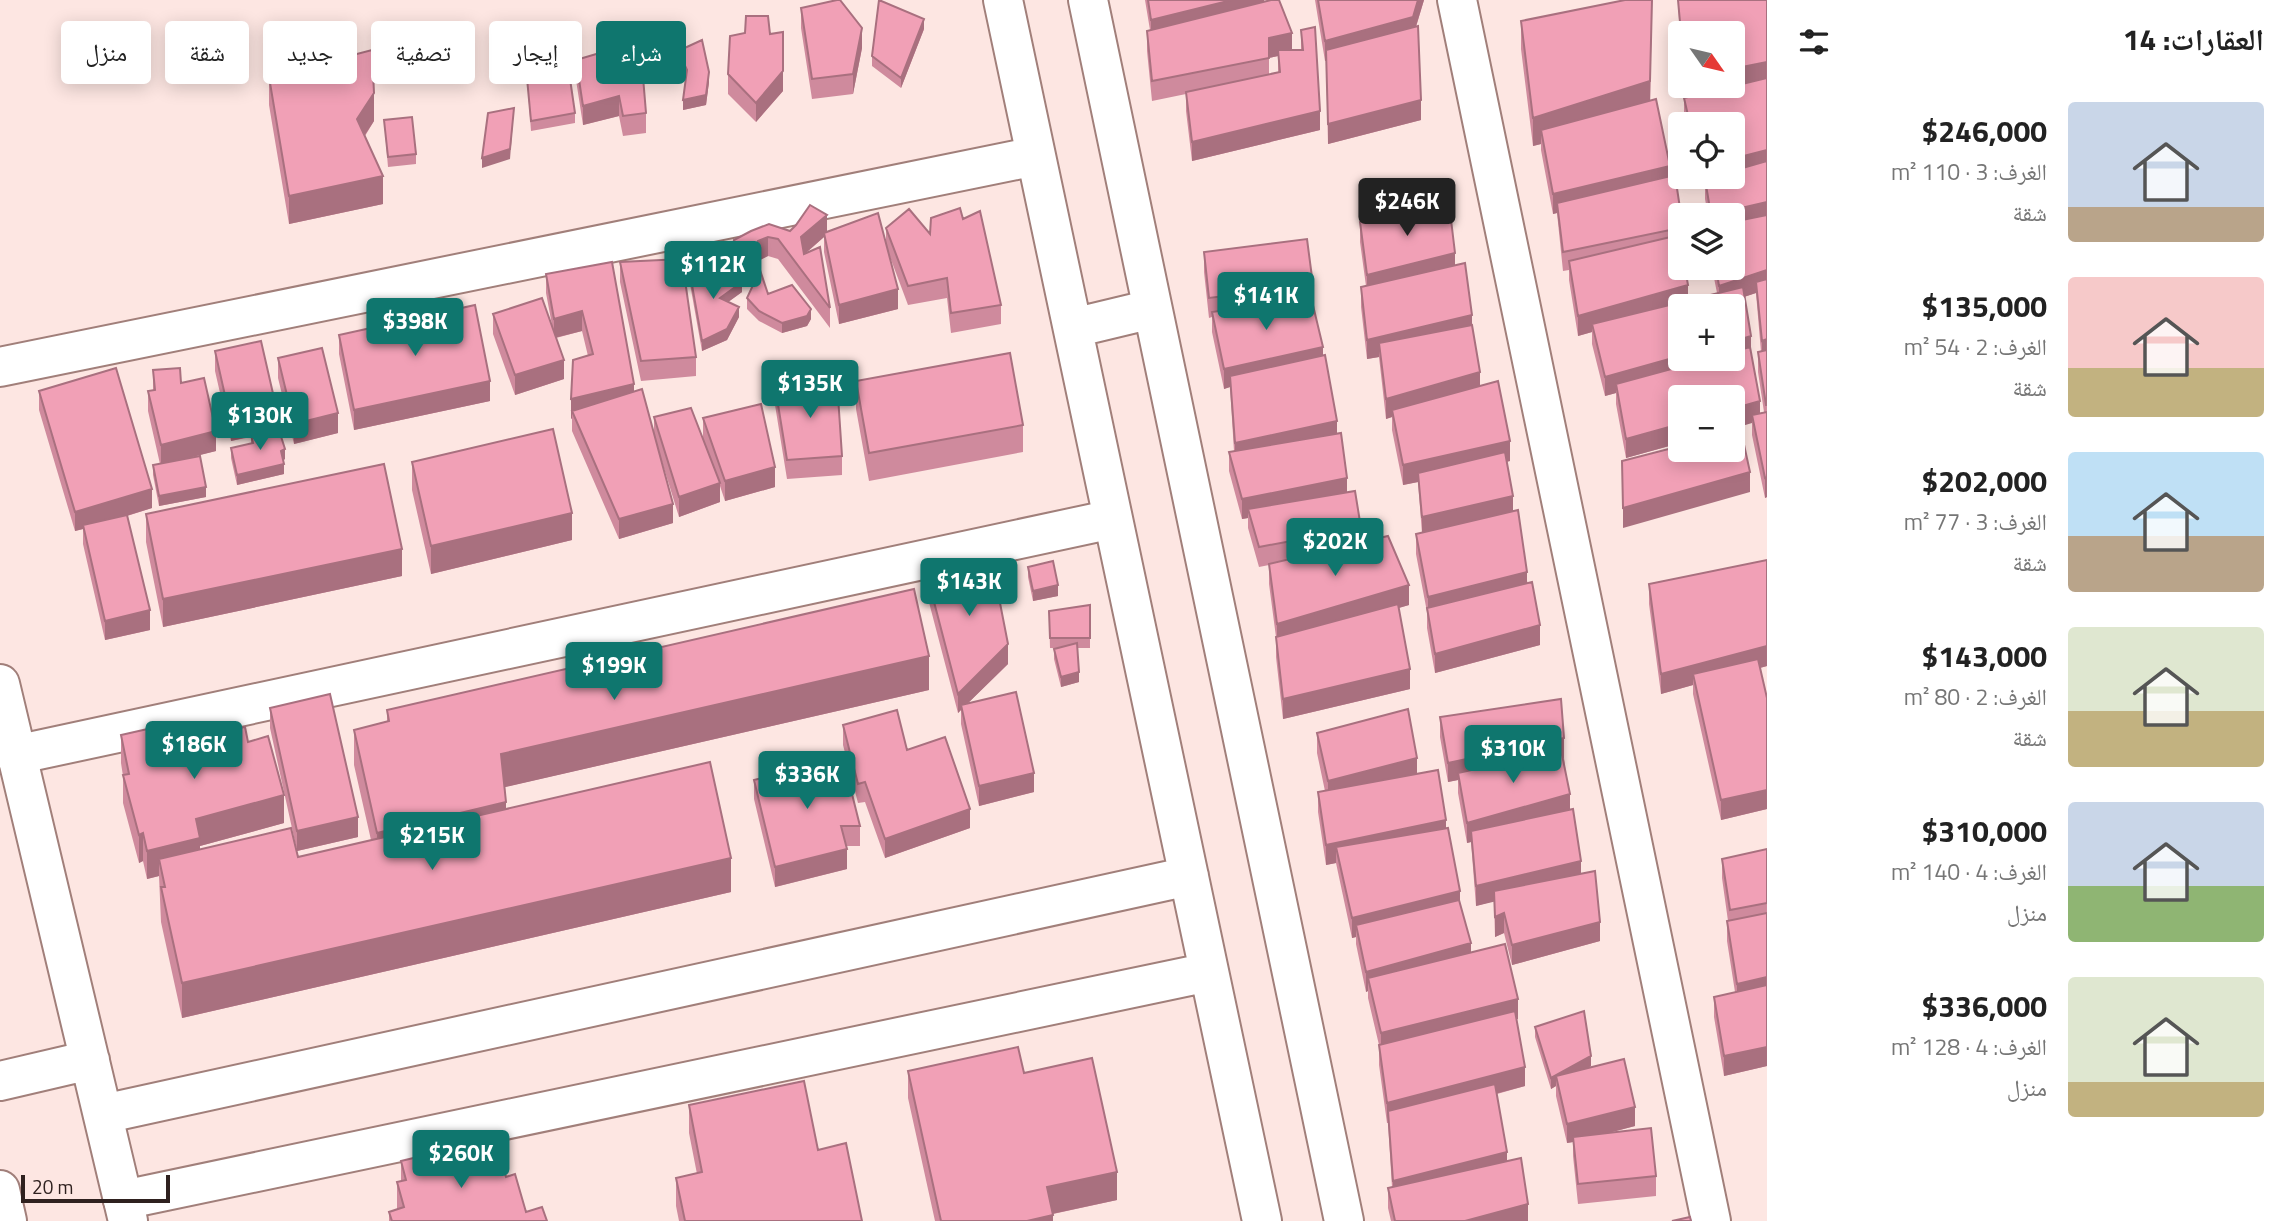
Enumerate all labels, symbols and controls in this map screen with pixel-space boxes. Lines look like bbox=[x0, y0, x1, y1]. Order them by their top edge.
text: العقارات: 14 bbox=[2123, 16, 2264, 62]
chip: منزل bbox=[61, 21, 151, 84]
chip: شقة bbox=[165, 21, 249, 84]
chip: جديد bbox=[263, 21, 357, 84]
chip: تصفية bbox=[371, 21, 475, 84]
chip: إيجار bbox=[489, 21, 582, 84]
chip: شراء bbox=[596, 21, 686, 84]
north arrow bbox=[1668, 21, 1745, 98]
map controls bbox=[1668, 21, 1745, 462]
icon: filters bbox=[1795, 23, 1833, 61]
text: $246,000 bbox=[1922, 108, 2047, 154]
button: locate bbox=[1668, 112, 1745, 189]
icon: home bbox=[2124, 130, 2208, 214]
text: الغرف: 3 · 110 m² bbox=[1891, 154, 2047, 189]
pin: $246K bbox=[1358, 178, 1456, 238]
text: $246K bbox=[1374, 183, 1440, 218]
text: شقة bbox=[2013, 195, 2047, 230]
button: layers bbox=[1668, 203, 1745, 280]
pin: $112K bbox=[664, 242, 762, 301]
text: $112K bbox=[680, 246, 746, 281]
pin: $141K bbox=[1217, 272, 1315, 332]
text: $141K bbox=[1233, 277, 1299, 312]
text: $135,000 bbox=[1922, 283, 2047, 329]
button: + bbox=[1668, 294, 1745, 371]
pin: $398K bbox=[366, 298, 464, 358]
text: $398K bbox=[382, 303, 448, 338]
icon: home bbox=[2124, 305, 2208, 389]
text: الغرف: 2 · 54 m² bbox=[1904, 329, 2047, 364]
pin: $135K bbox=[761, 360, 859, 420]
text: $135K bbox=[777, 365, 843, 400]
text: شقة bbox=[2013, 370, 2047, 405]
button: − bbox=[1668, 385, 1745, 462]
pin: $130K bbox=[211, 392, 309, 452]
text: $130K bbox=[227, 397, 293, 432]
text: $202,000 bbox=[1922, 458, 2047, 504]
icon: home bbox=[2124, 480, 2208, 564]
text: الغرف: 3 · 77 m² bbox=[1904, 504, 2047, 539]
pin: $202K bbox=[1286, 518, 1384, 578]
text: $202K bbox=[1302, 523, 1368, 558]
text: شقة bbox=[2013, 545, 2047, 580]
pin: $143K bbox=[920, 558, 1018, 618]
text: $143K bbox=[936, 563, 1002, 598]
text: $143,000 bbox=[1922, 633, 2047, 679]
pin: $199K bbox=[565, 642, 663, 702]
text: $199K bbox=[581, 647, 647, 682]
icon: home bbox=[2124, 655, 2208, 739]
text: الغرف: 2 · 80 m² bbox=[1904, 679, 2047, 714]
text: شقة bbox=[2013, 720, 2047, 755]
pin: $186K bbox=[145, 722, 243, 781]
text: $186K bbox=[161, 726, 227, 761]
pin: $310K bbox=[1464, 726, 1562, 785]
text: $310K bbox=[1480, 730, 1546, 765]
pin: $336K bbox=[758, 752, 856, 811]
text: $336K bbox=[774, 756, 840, 791]
text: $310,000 bbox=[1922, 808, 2047, 854]
pin: $215K bbox=[383, 812, 481, 872]
text: $215K bbox=[399, 817, 465, 852]
icon: home bbox=[2124, 830, 2208, 914]
text: الغرف: 4 · 140 m² bbox=[1891, 854, 2047, 889]
text: منزل bbox=[2007, 895, 2047, 930]
text: $336,000 bbox=[1922, 983, 2047, 1029]
icon: home bbox=[2124, 1005, 2208, 1089]
text: الغرف: 4 · 128 m² bbox=[1891, 1029, 2047, 1064]
text: منزل bbox=[2007, 1070, 2047, 1105]
pin: $260K bbox=[412, 1130, 510, 1190]
text: $260K bbox=[428, 1135, 494, 1170]
scale bar bbox=[21, 1172, 170, 1204]
text: 20 m bbox=[32, 1172, 73, 1201]

